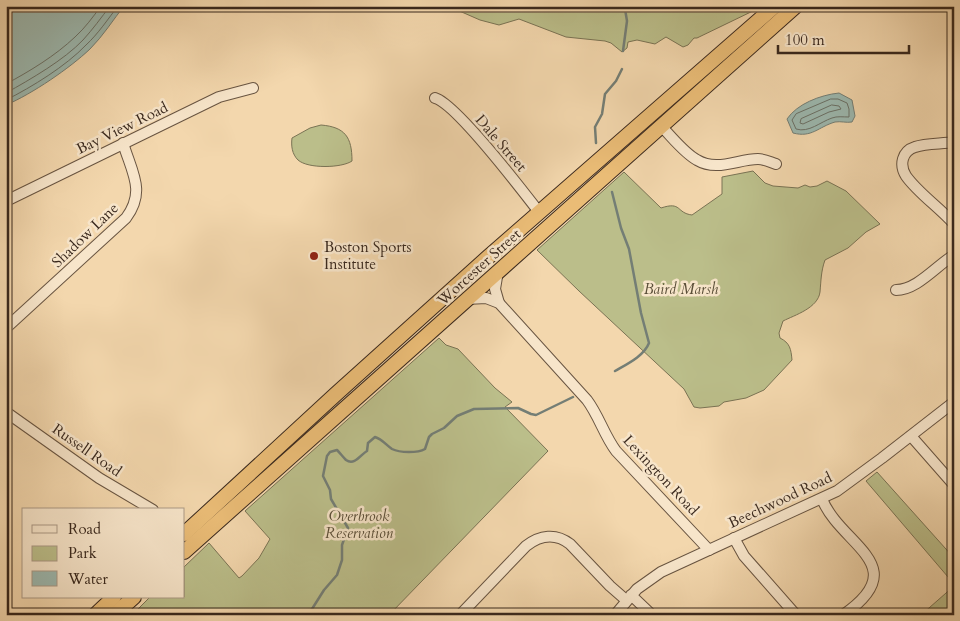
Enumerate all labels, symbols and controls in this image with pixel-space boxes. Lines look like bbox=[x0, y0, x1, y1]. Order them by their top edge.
scale bar bbox=[778, 22, 909, 54]
text: 100 m bbox=[785, 30, 825, 50]
street label: Bay View Road bbox=[73, 97, 171, 159]
street label: Dale Street bbox=[471, 110, 531, 176]
street label: Shadow Lane bbox=[47, 198, 123, 272]
street label: Worcester Street bbox=[432, 224, 525, 311]
place label: Boston Sports Institute bbox=[324, 237, 412, 274]
marker: Boston Sports Institute bbox=[308, 250, 320, 262]
park label: Baird Marsh bbox=[644, 279, 719, 299]
street label: Russell Road bbox=[48, 419, 126, 481]
street label: Lexington Road bbox=[619, 431, 703, 519]
street label: Beechwood Road bbox=[725, 467, 835, 533]
park label: Overbrook Reservation bbox=[325, 506, 394, 543]
legend bbox=[22, 508, 185, 598]
text: Road bbox=[68, 519, 101, 539]
text: Park bbox=[68, 543, 97, 563]
text: Water bbox=[67, 569, 109, 589]

